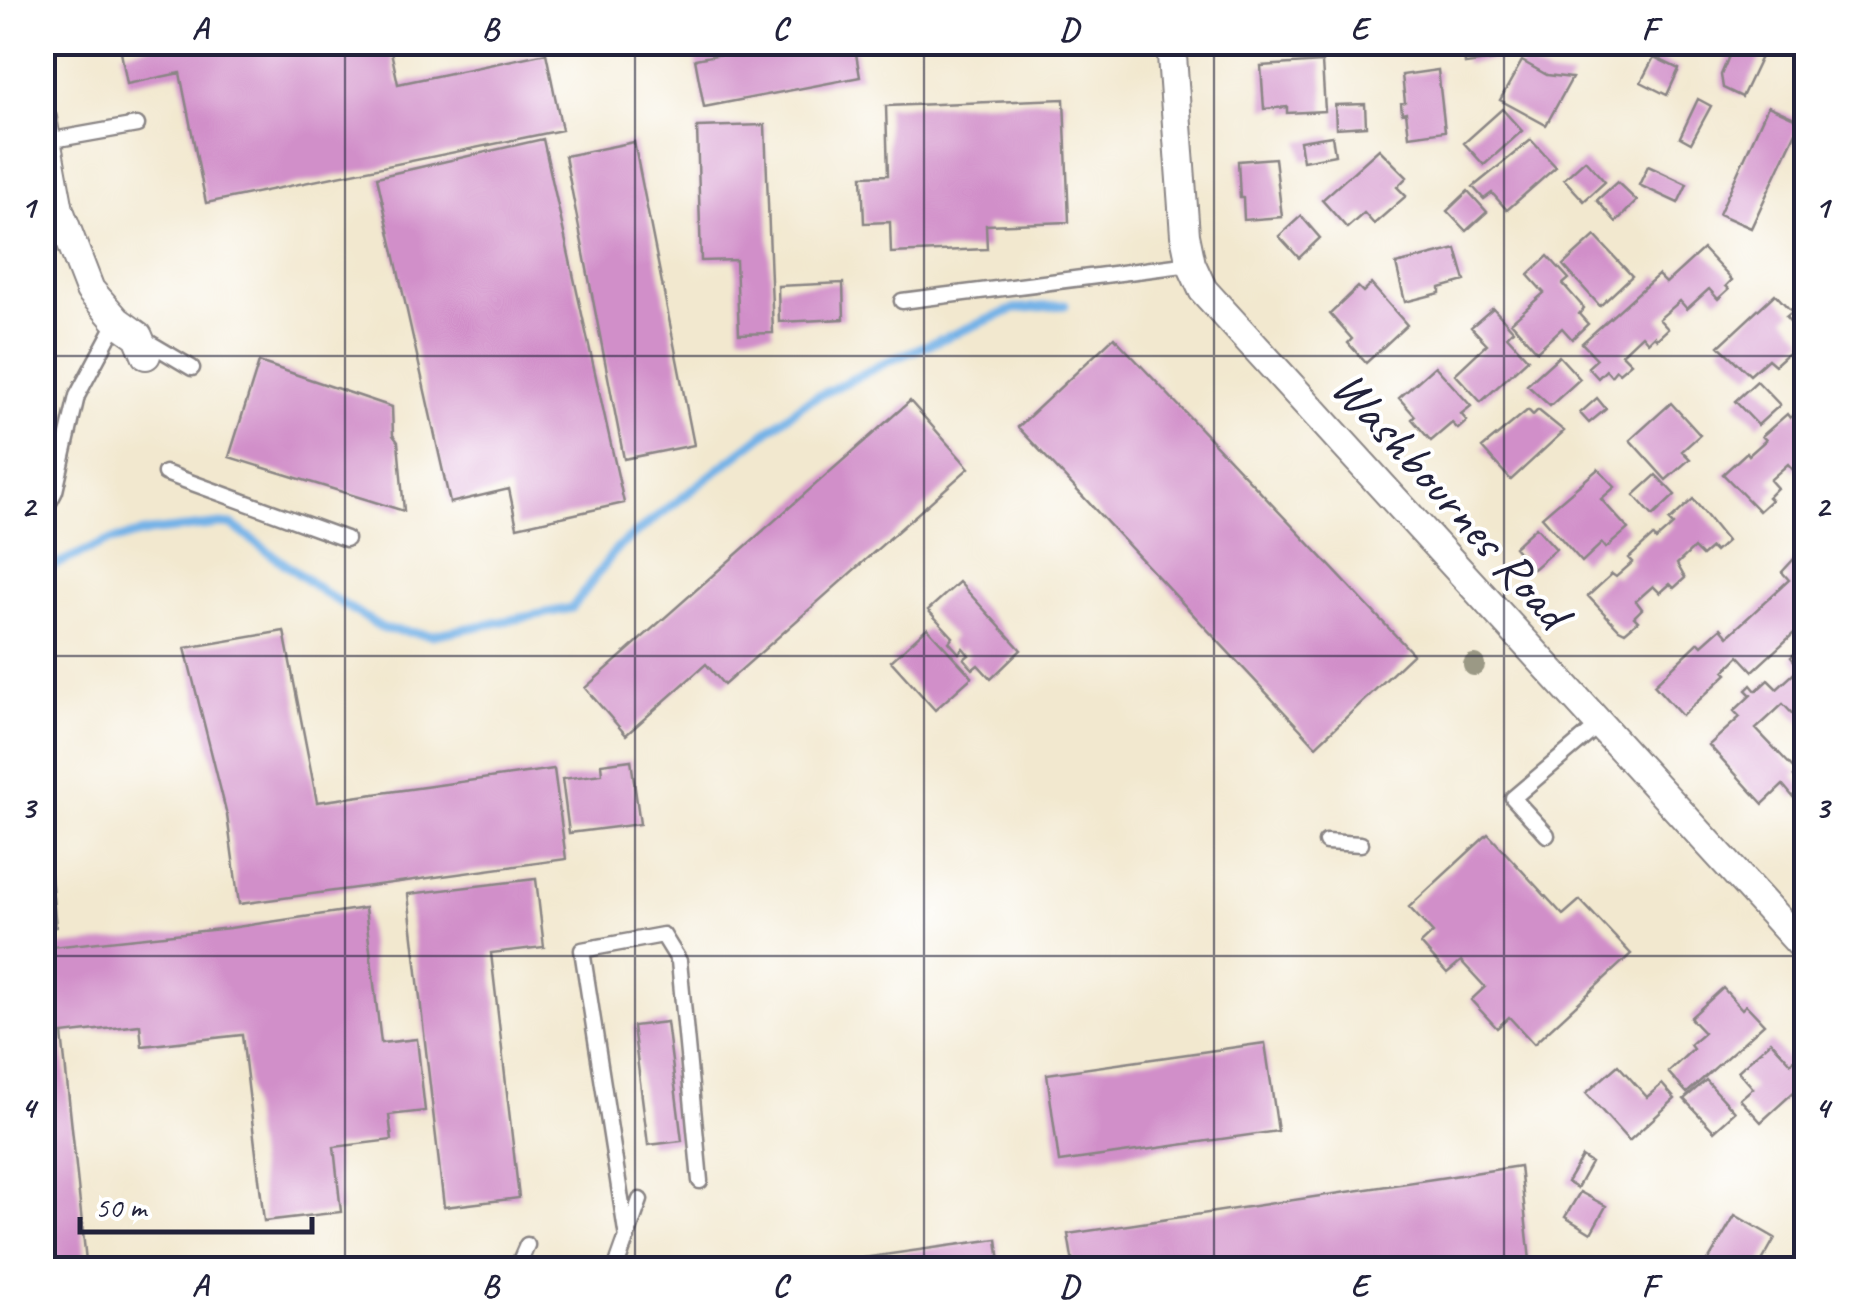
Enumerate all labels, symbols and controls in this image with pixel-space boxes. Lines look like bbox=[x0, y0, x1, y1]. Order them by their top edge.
text: A bbox=[192, 8, 211, 49]
text: B bbox=[482, 8, 501, 49]
text: C bbox=[772, 8, 792, 49]
text: D bbox=[1060, 8, 1082, 49]
text: E bbox=[1350, 8, 1372, 49]
text: F bbox=[1642, 8, 1664, 49]
text: 1 bbox=[21, 186, 39, 227]
text: 1 bbox=[1815, 186, 1833, 227]
street label: Washbournes Road bbox=[1319, 357, 1588, 647]
text: 2 bbox=[21, 486, 38, 527]
text: 2 bbox=[1815, 486, 1832, 527]
text: 3 bbox=[21, 787, 38, 828]
text: 3 bbox=[1815, 787, 1832, 828]
text: 4 bbox=[21, 1087, 39, 1128]
text: 4 bbox=[1815, 1087, 1833, 1128]
scale bar bbox=[80, 1172, 312, 1234]
text: 50 m bbox=[95, 1188, 148, 1226]
text: A bbox=[192, 1265, 211, 1306]
text: B bbox=[482, 1265, 501, 1306]
text: C bbox=[772, 1265, 792, 1306]
text: D bbox=[1060, 1265, 1082, 1306]
text: E bbox=[1350, 1265, 1372, 1306]
text: F bbox=[1642, 1265, 1664, 1306]

